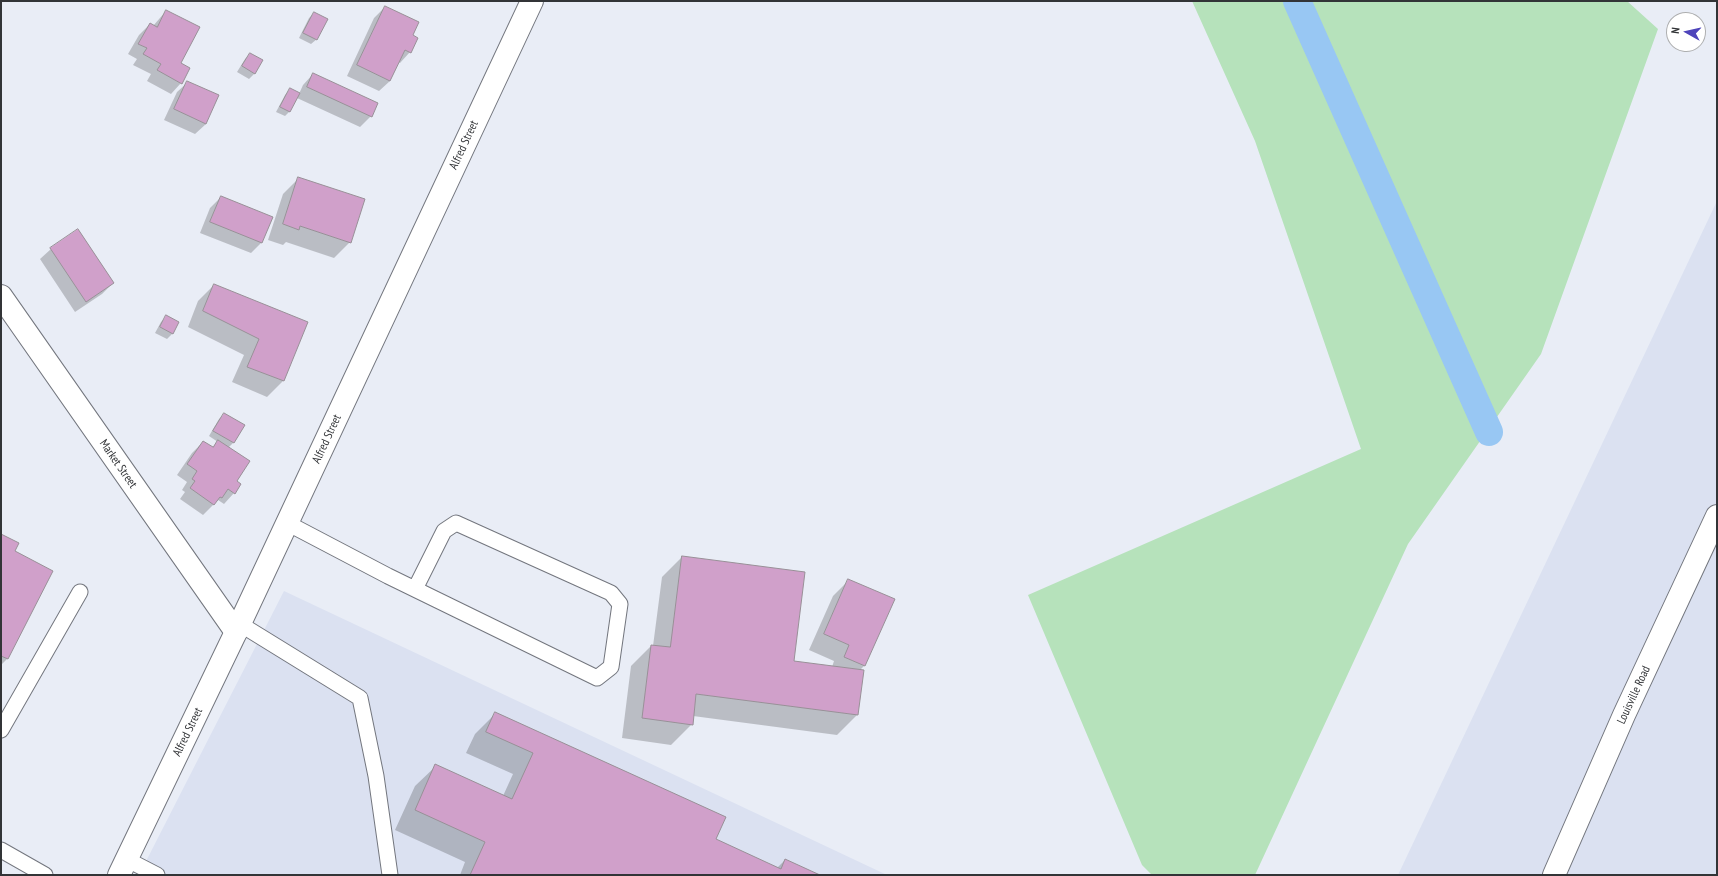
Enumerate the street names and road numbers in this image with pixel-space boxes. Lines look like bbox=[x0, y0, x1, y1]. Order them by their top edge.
street label: Alfred Street bbox=[446, 118, 482, 172]
street label: Alfred Street bbox=[309, 412, 345, 466]
street label: Market Street bbox=[96, 437, 140, 491]
street label: Louisville Road bbox=[1614, 664, 1654, 726]
street label: Alfred Street bbox=[170, 705, 206, 759]

